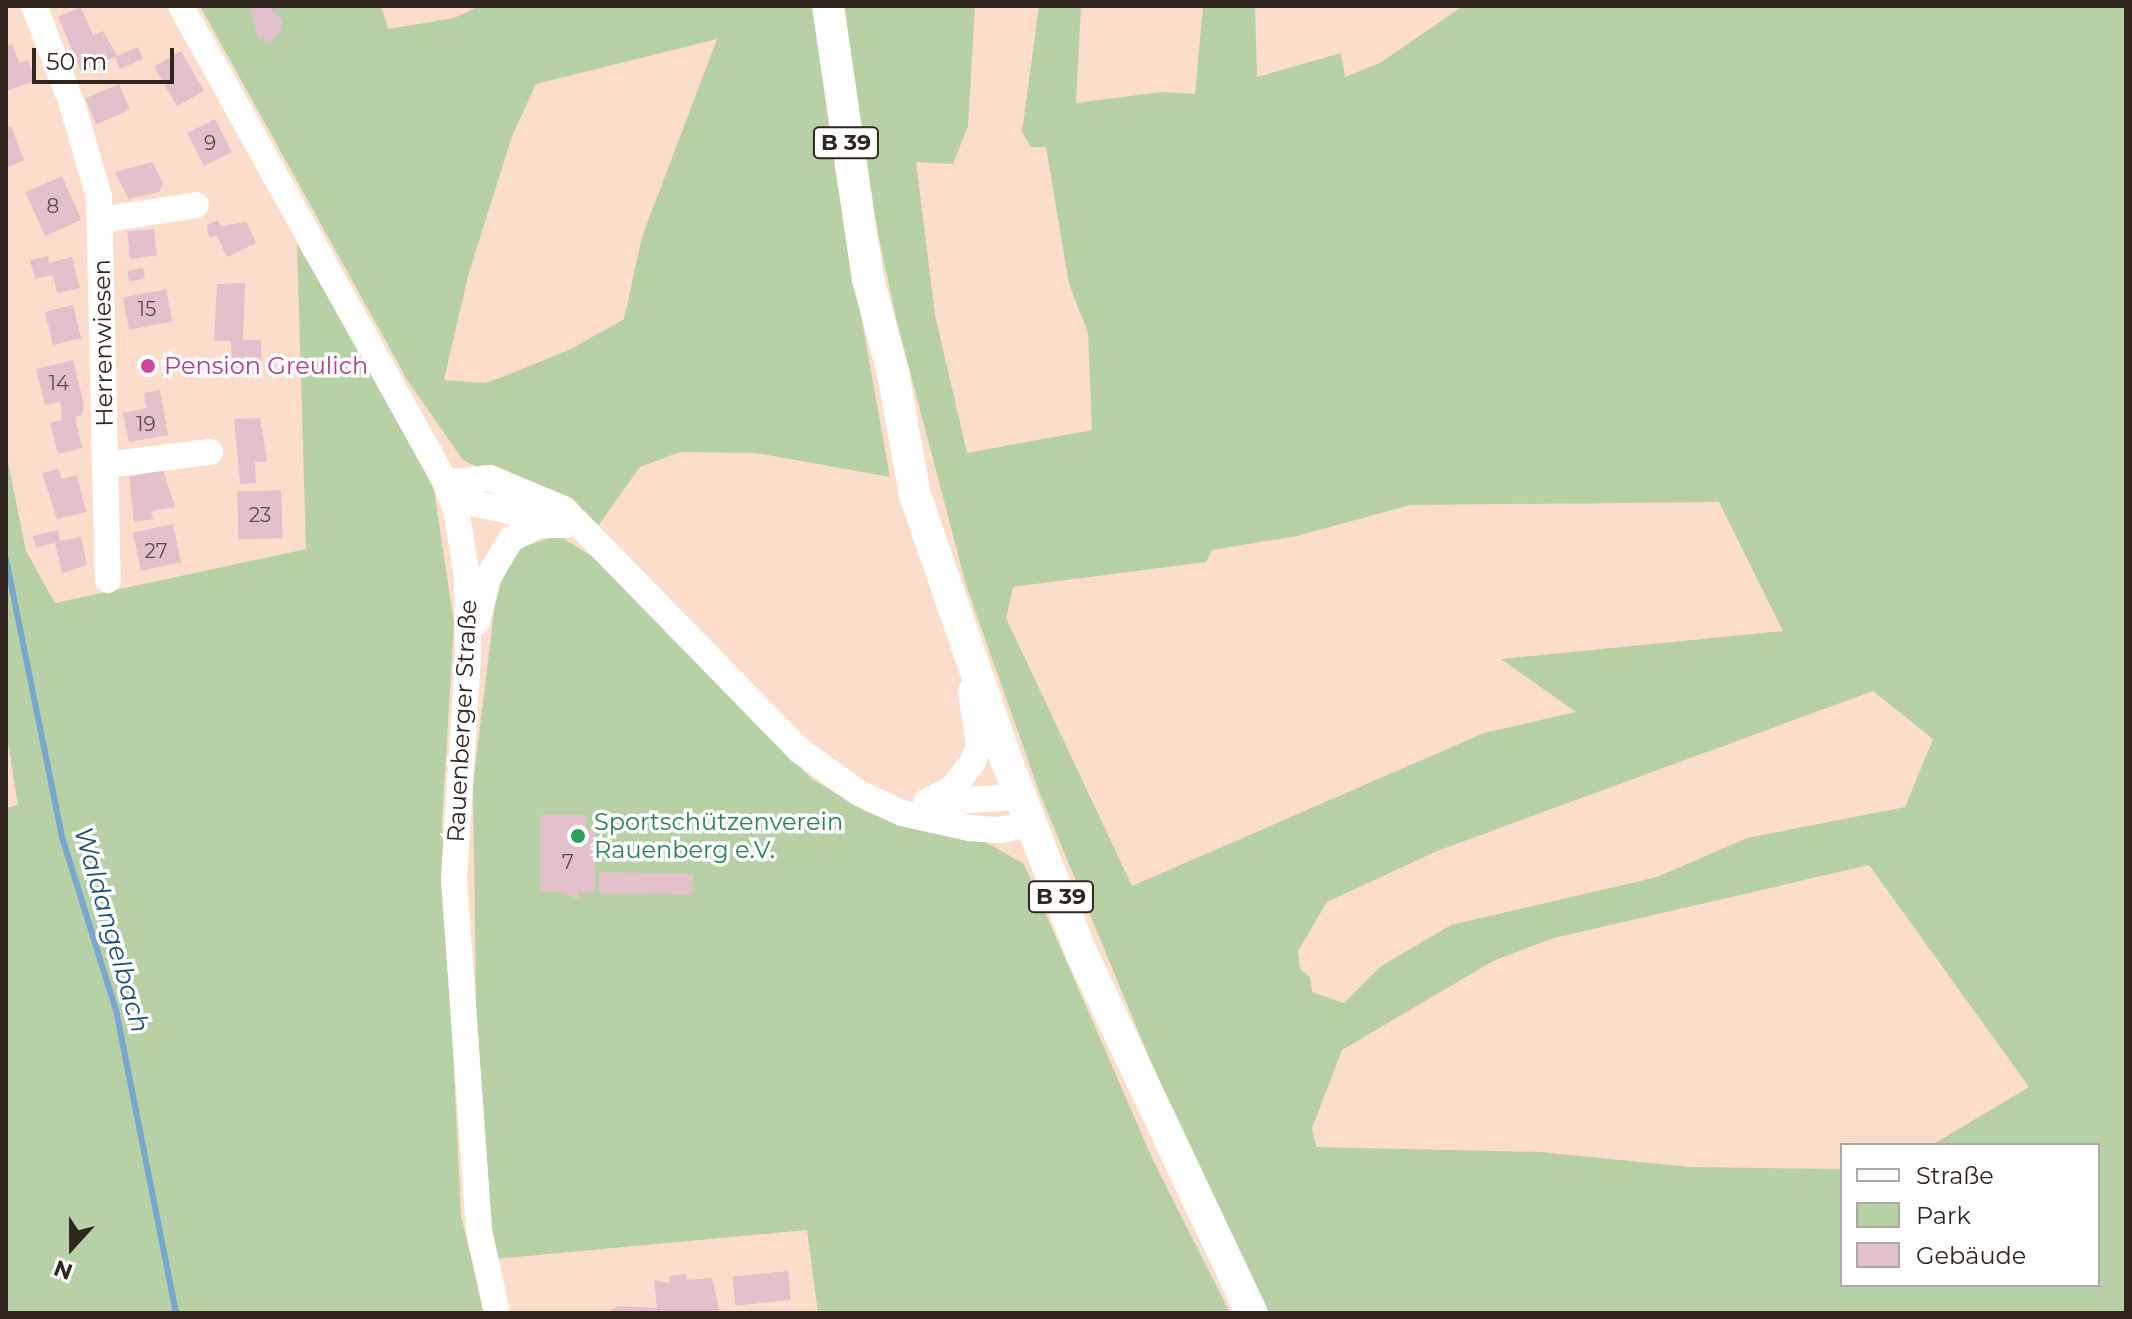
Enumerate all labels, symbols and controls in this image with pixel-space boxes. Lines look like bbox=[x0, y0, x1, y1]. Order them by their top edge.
scale bar bbox=[36, 32, 178, 82]
text: 50 m bbox=[46, 47, 107, 76]
road number: B 39 bbox=[812, 125, 880, 161]
house number: 9 bbox=[204, 131, 216, 155]
house number: 8 bbox=[47, 194, 59, 218]
street label: Herrenwiesen bbox=[87, 259, 119, 427]
house number: 15 bbox=[138, 297, 156, 321]
place label: Pension Greulich bbox=[164, 352, 368, 380]
marker: Pension Greulich bbox=[139, 357, 157, 375]
house number: 14 bbox=[49, 371, 69, 395]
house number: 19 bbox=[136, 412, 156, 436]
house number: 23 bbox=[249, 503, 271, 527]
house number: 27 bbox=[144, 539, 168, 563]
street label: Rauenberger Straße bbox=[441, 599, 483, 843]
place label: Sportschützenverein Rauenberg e.V. bbox=[594, 808, 843, 864]
water label: Waldangelbach bbox=[67, 824, 155, 1036]
marker: Sportschützenverein Rauenberg e.V. bbox=[569, 827, 587, 845]
house number: 7 bbox=[562, 850, 574, 874]
road number: B 39 bbox=[1027, 879, 1095, 915]
legend bbox=[1840, 1143, 2100, 1287]
text: Straße bbox=[1916, 1161, 1994, 1190]
text: Park bbox=[1916, 1201, 1971, 1230]
north arrow bbox=[32, 1207, 112, 1287]
text: Gebäude bbox=[1916, 1241, 2026, 1270]
text: N bbox=[50, 1254, 76, 1286]

